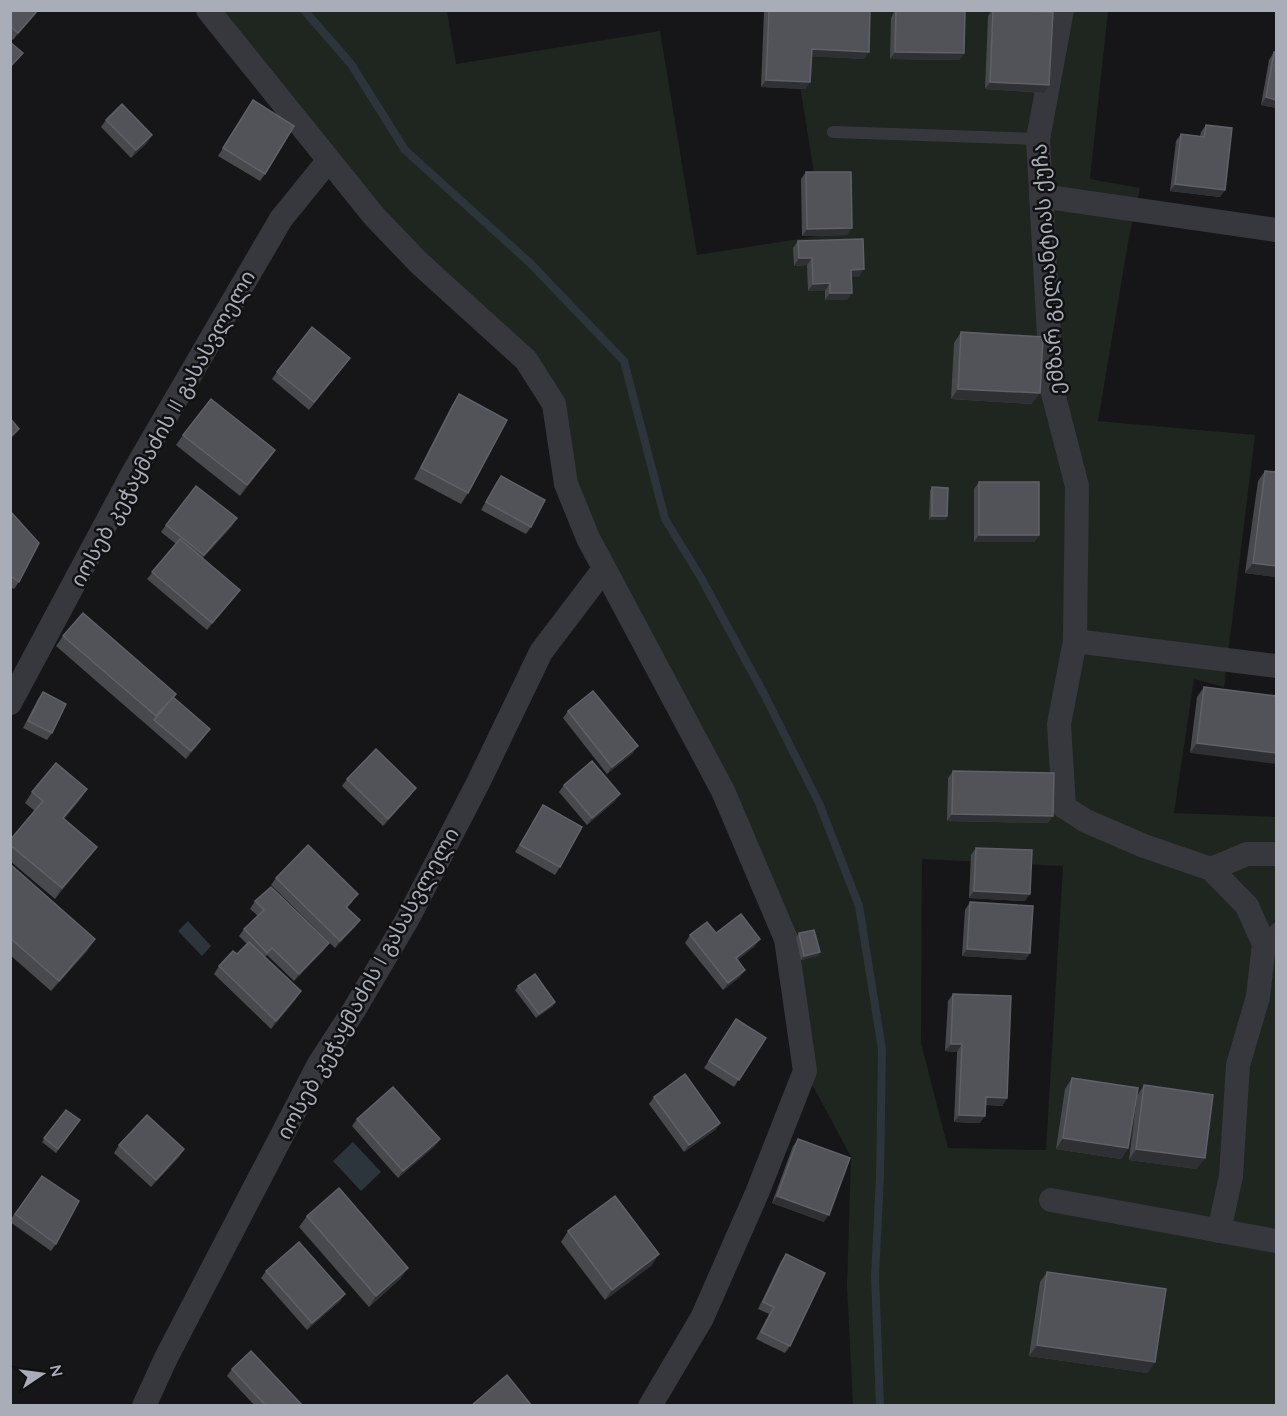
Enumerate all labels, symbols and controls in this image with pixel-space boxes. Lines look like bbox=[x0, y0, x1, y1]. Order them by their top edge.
street label: ემზარ გელანტიას ქუჩა bbox=[1025, 143, 1070, 395]
street label: იოსებ კეჭაყმაძის II გასასვლელი bbox=[64, 265, 261, 591]
street label: იოსებ კეჭაყმაძის I გასასვლელი bbox=[270, 822, 465, 1144]
north arrow bbox=[12, 1344, 72, 1404]
text: N bbox=[46, 1363, 68, 1379]

